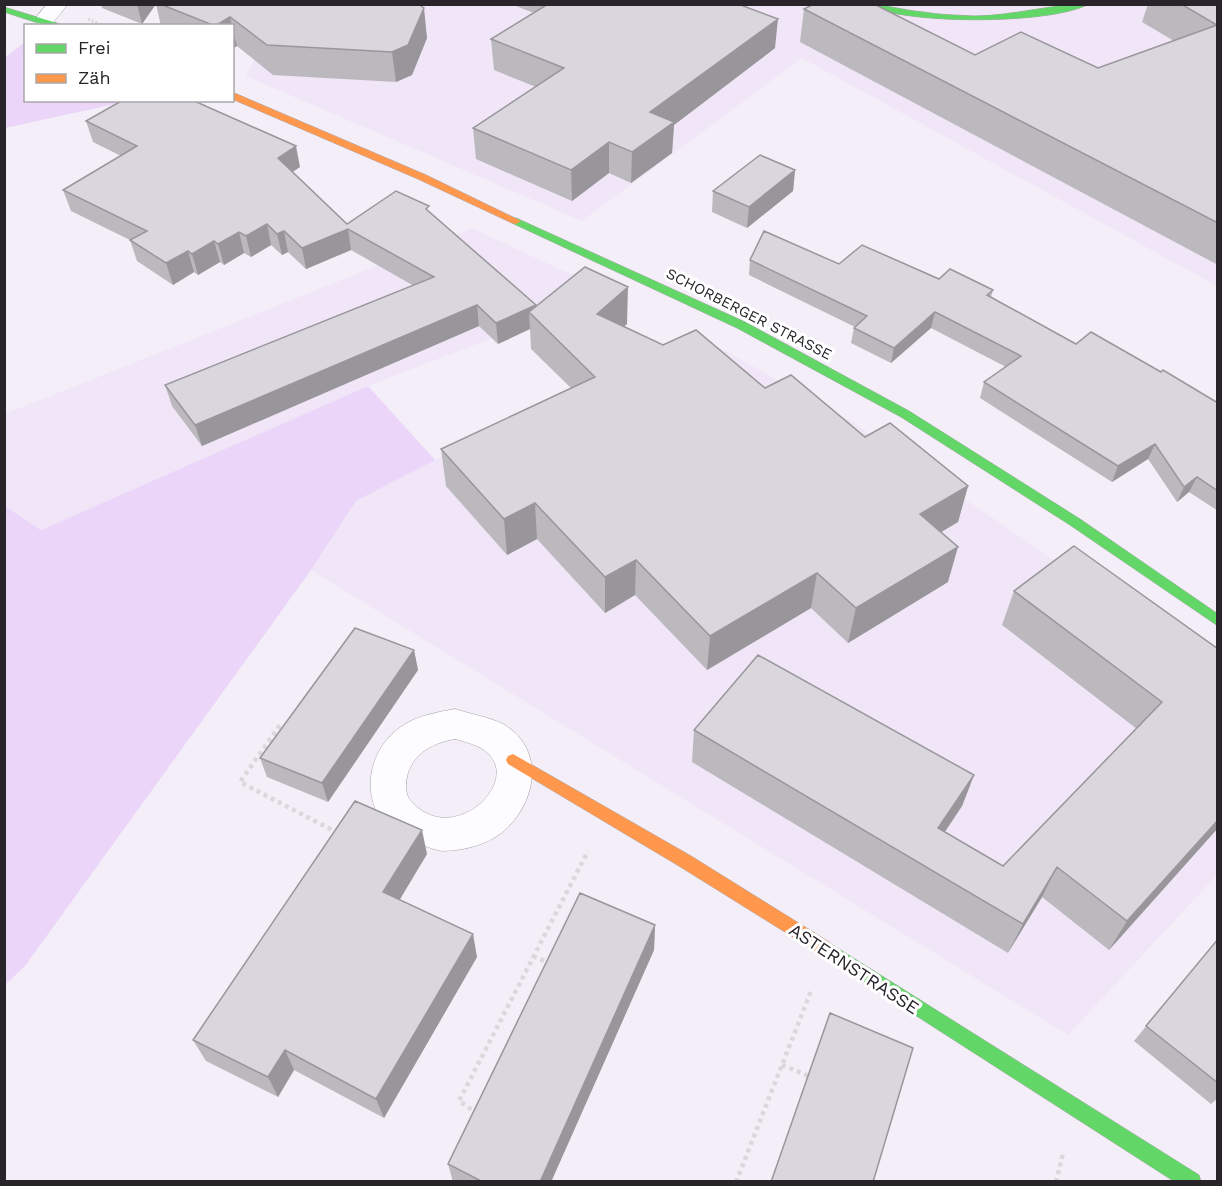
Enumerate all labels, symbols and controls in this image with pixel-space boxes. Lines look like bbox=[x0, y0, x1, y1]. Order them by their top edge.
legend bbox=[24, 24, 234, 102]
text: Frei bbox=[78, 37, 110, 58]
text: Zäh bbox=[78, 67, 111, 88]
street label: SCHORBERGER STRASSE bbox=[663, 264, 835, 364]
street label: ASTERNSTRASSE bbox=[785, 919, 923, 1018]

